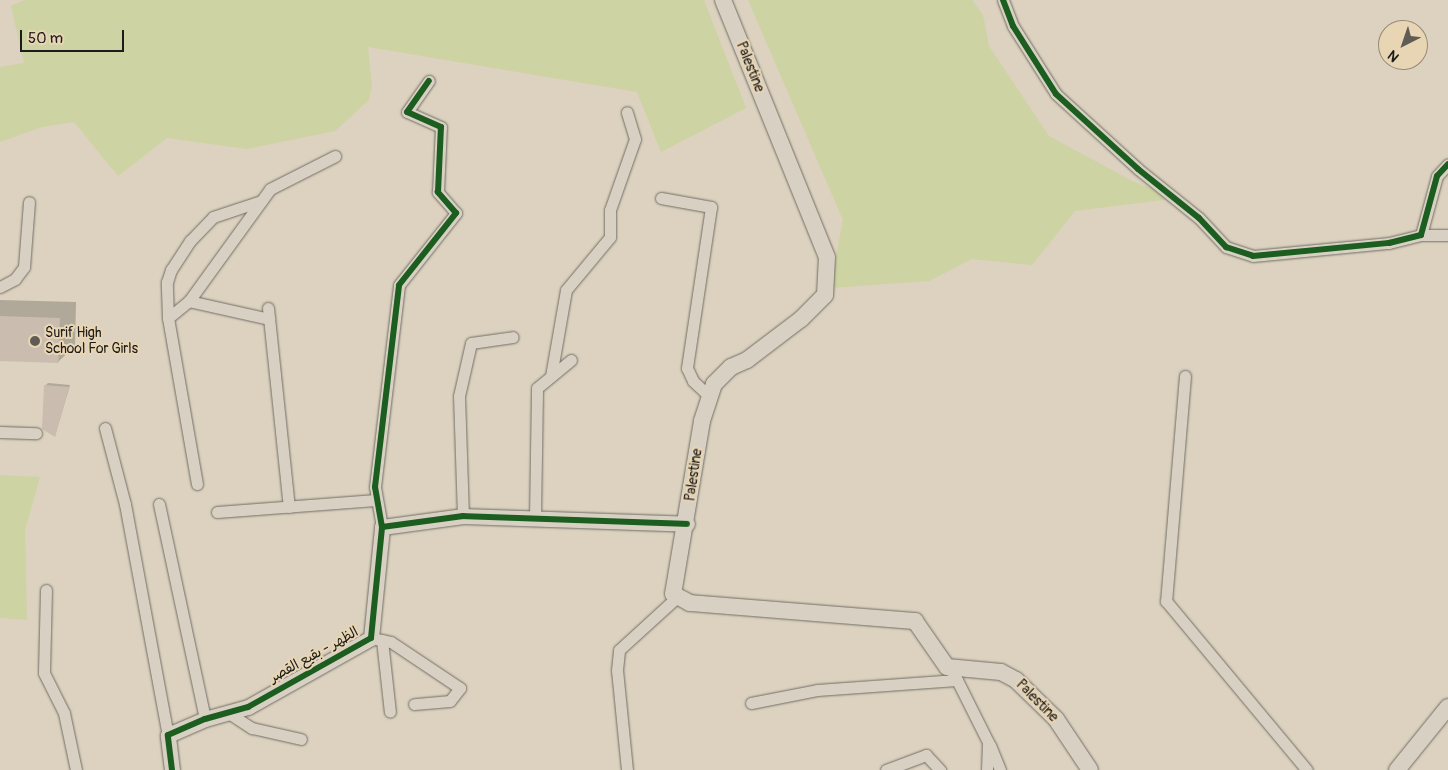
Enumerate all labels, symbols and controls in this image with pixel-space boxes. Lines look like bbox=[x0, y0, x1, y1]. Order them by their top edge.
scale bar bbox=[22, 20, 126, 52]
north arrow bbox=[1378, 20, 1428, 70]
text: 50 m bbox=[28, 29, 63, 48]
street label: Palestine bbox=[732, 39, 768, 95]
text: N bbox=[1384, 46, 1403, 65]
place label: Surif High School For Girls bbox=[45, 325, 138, 358]
marker: Surif High School For Girls bbox=[29, 335, 41, 347]
street label: Palestine bbox=[682, 448, 706, 502]
street label: الظهر - بقيع القصر bbox=[267, 624, 361, 686]
street label: Palestine bbox=[1012, 676, 1062, 726]

